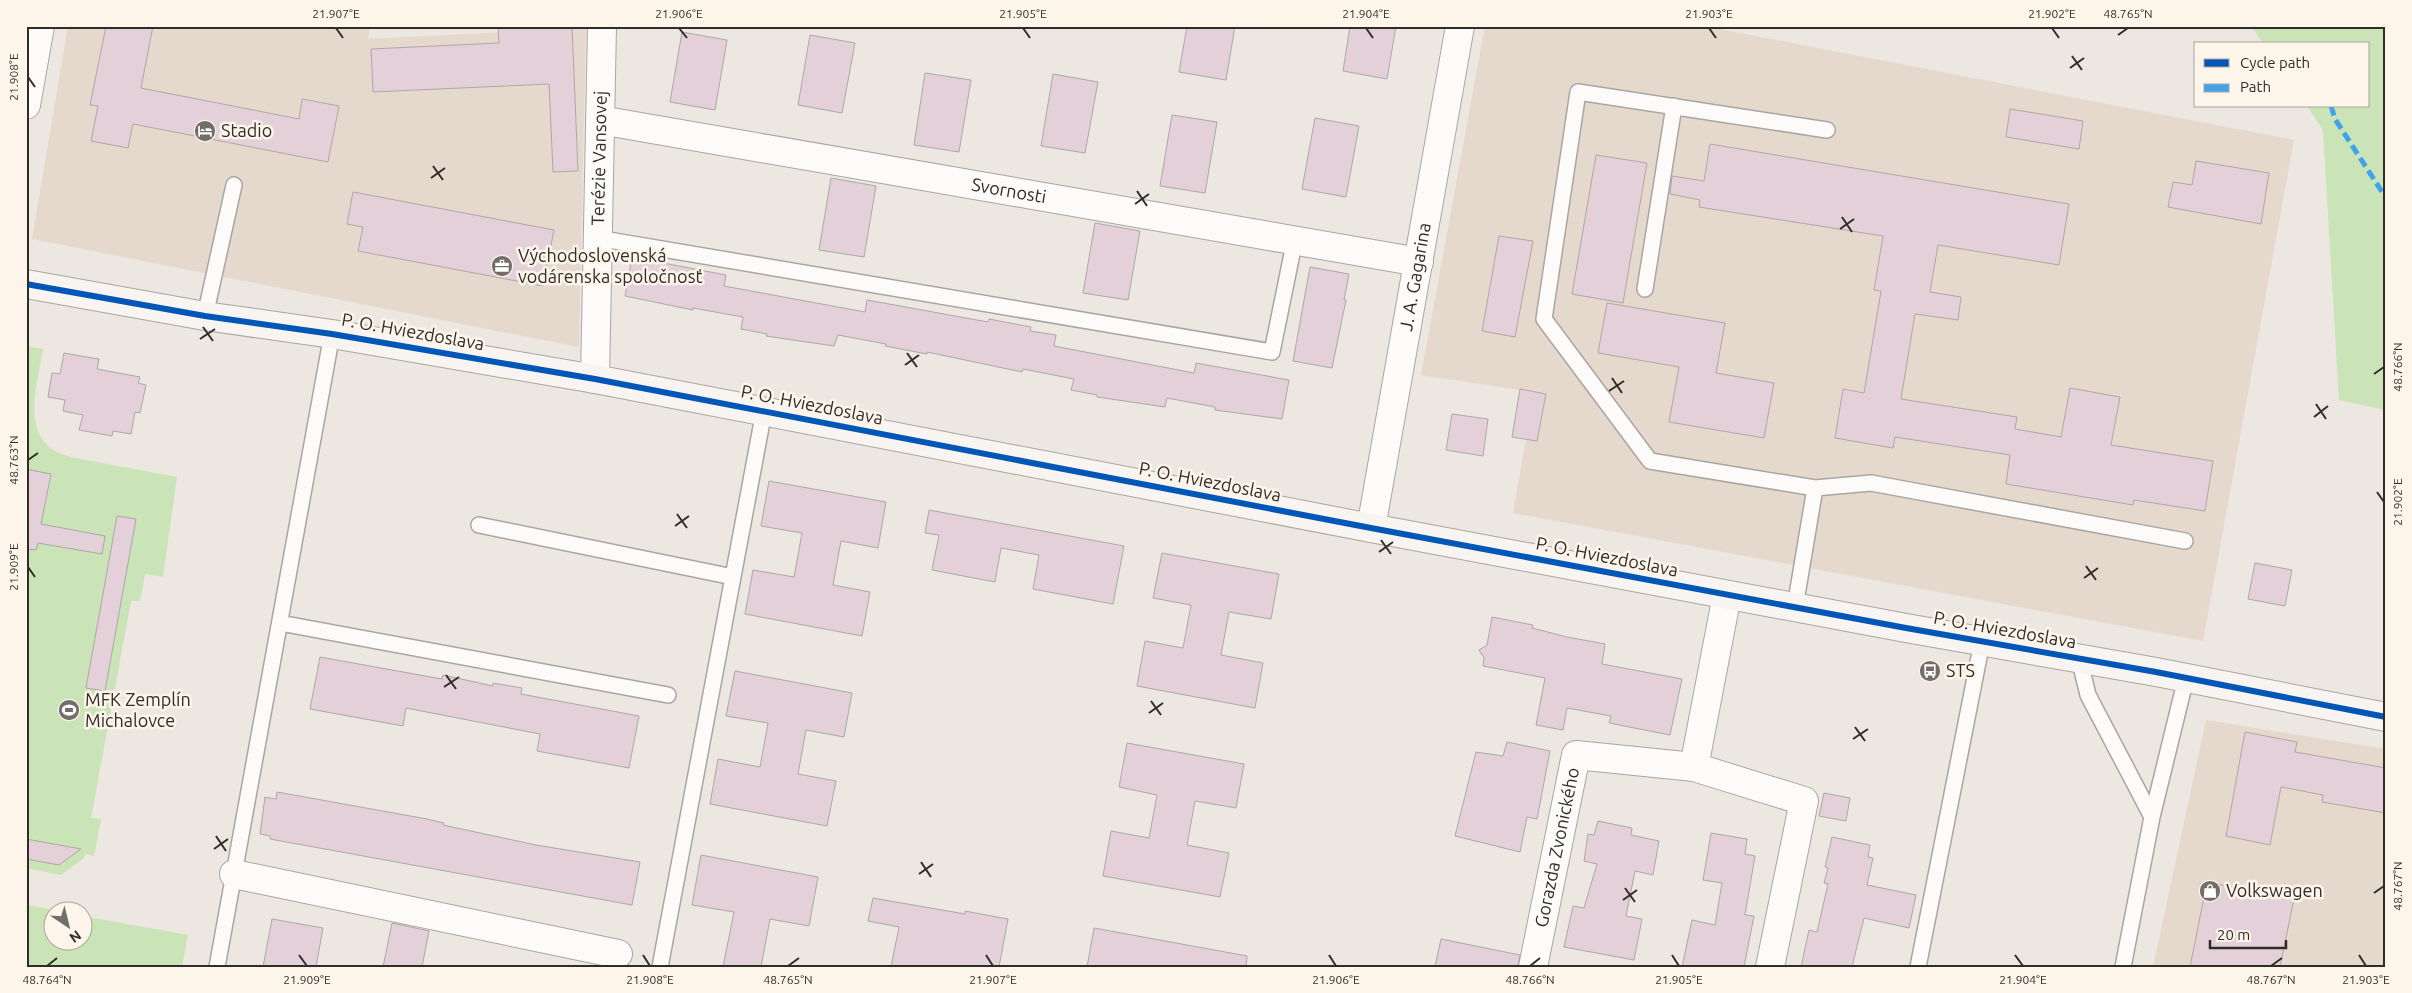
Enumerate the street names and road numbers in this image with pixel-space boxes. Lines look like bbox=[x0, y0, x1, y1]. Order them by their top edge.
street label: Terézie Vansovej bbox=[587, 91, 610, 226]
street label: Svornosti bbox=[970, 174, 1048, 206]
street label: J. A. Gagarina bbox=[1395, 221, 1434, 333]
street label: P. O. Hviezdoslava bbox=[340, 309, 486, 353]
street label: P. O. Hviezdoslava bbox=[739, 380, 885, 428]
street label: P. O. Hviezdoslava bbox=[1137, 457, 1283, 505]
street label: P. O. Hviezdoslava bbox=[1534, 532, 1680, 580]
street label: P. O. Hviezdoslava bbox=[1932, 607, 2078, 651]
street label: Gorazda Zvonického bbox=[1530, 766, 1582, 929]

